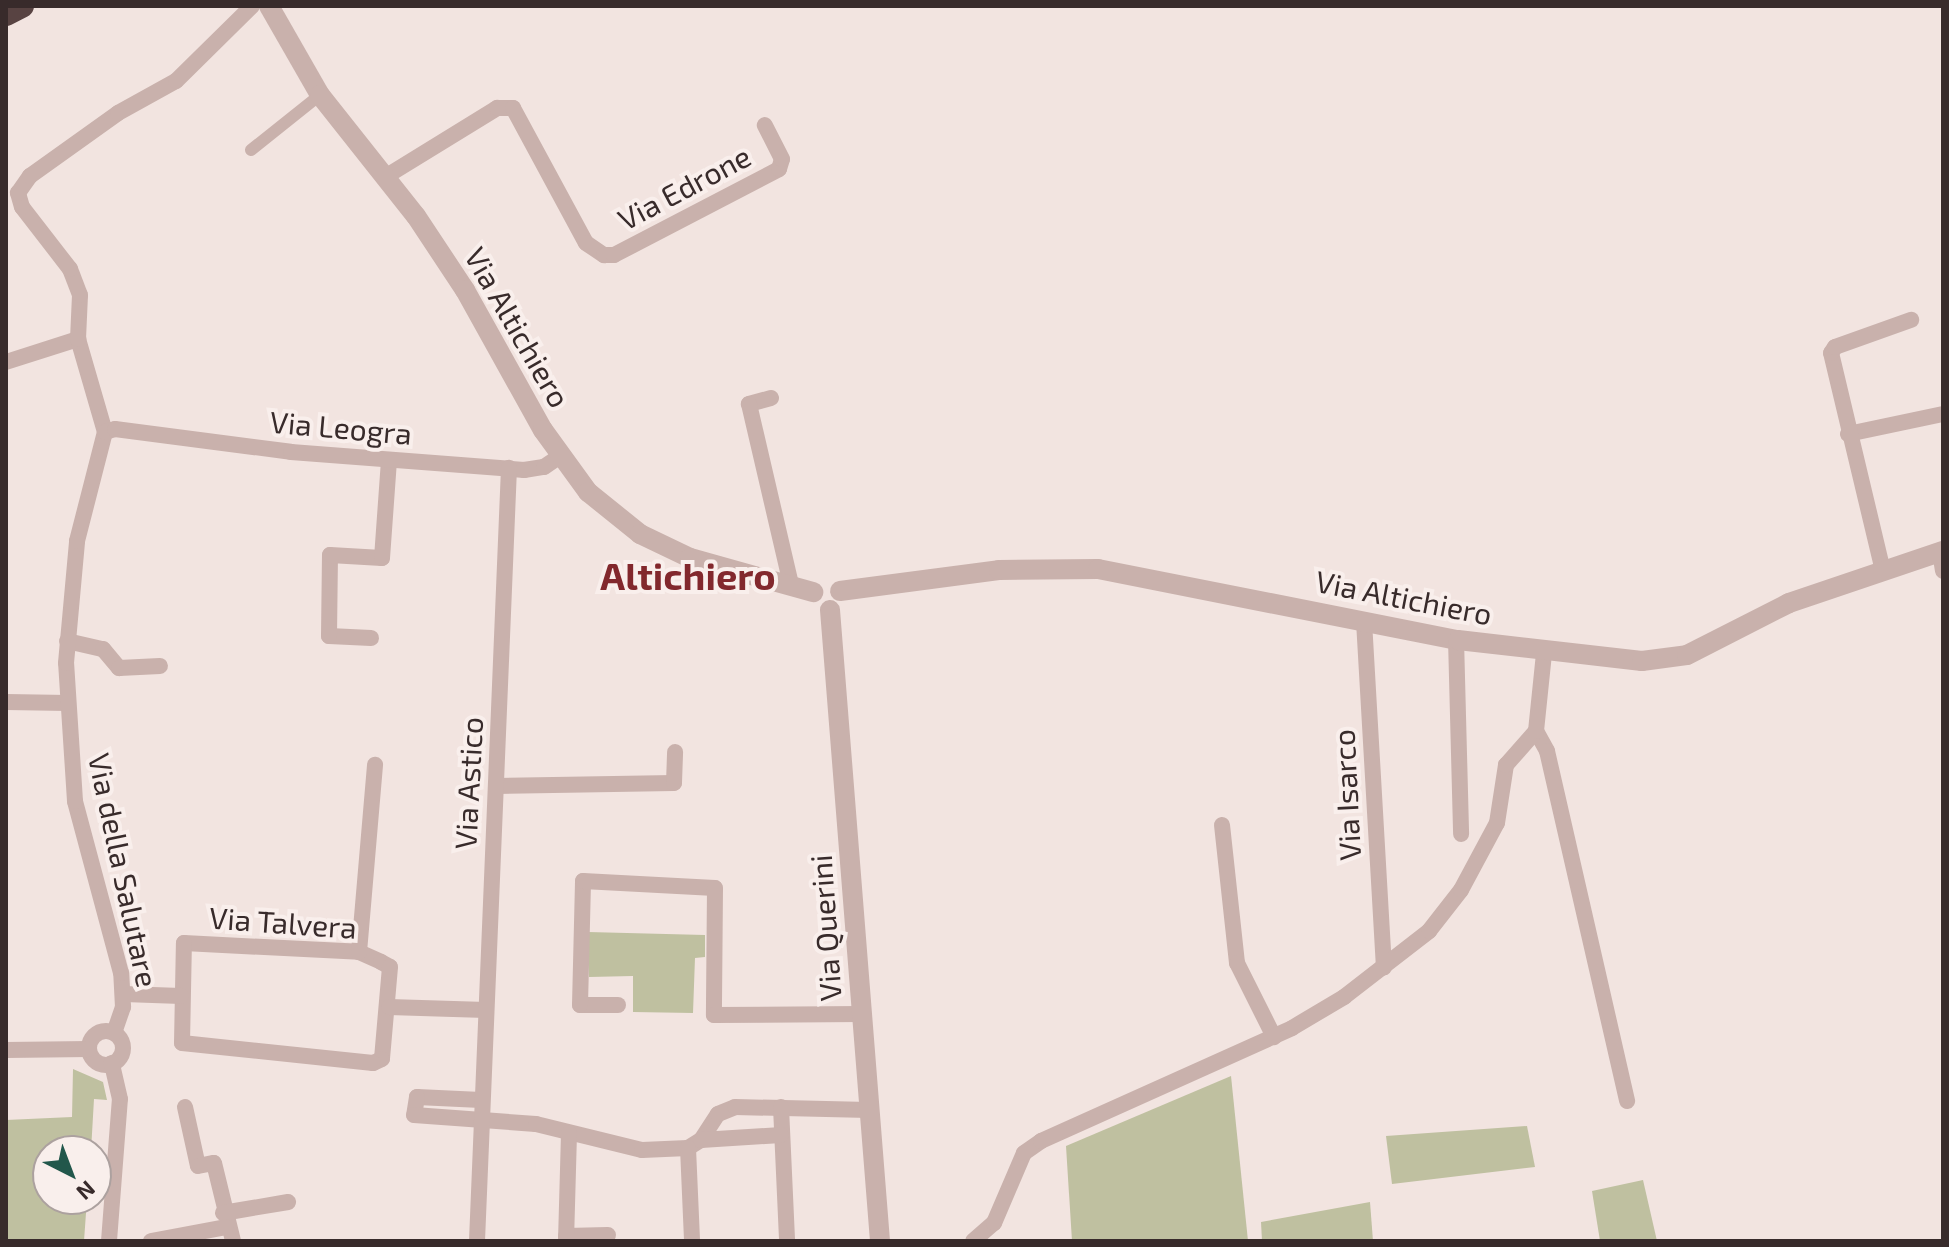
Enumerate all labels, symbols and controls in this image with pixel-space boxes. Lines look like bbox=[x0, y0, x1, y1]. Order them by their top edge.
street label: Via Edrone bbox=[612, 137, 756, 237]
street label: Via Altichiero bbox=[458, 240, 578, 414]
street label: Via Leogra bbox=[268, 403, 414, 451]
district label: Altichiero bbox=[600, 553, 776, 599]
street label: Via Altichiero bbox=[1312, 562, 1496, 632]
street label: Via Astico bbox=[447, 716, 489, 850]
street label: Via Isarco bbox=[1325, 728, 1367, 862]
street label: Via della Salutare bbox=[82, 750, 166, 990]
street label: Via Querini bbox=[802, 854, 848, 1002]
street label: Via Talvera bbox=[208, 899, 358, 945]
north arrow bbox=[32, 1135, 112, 1215]
text: N bbox=[72, 1176, 101, 1206]

